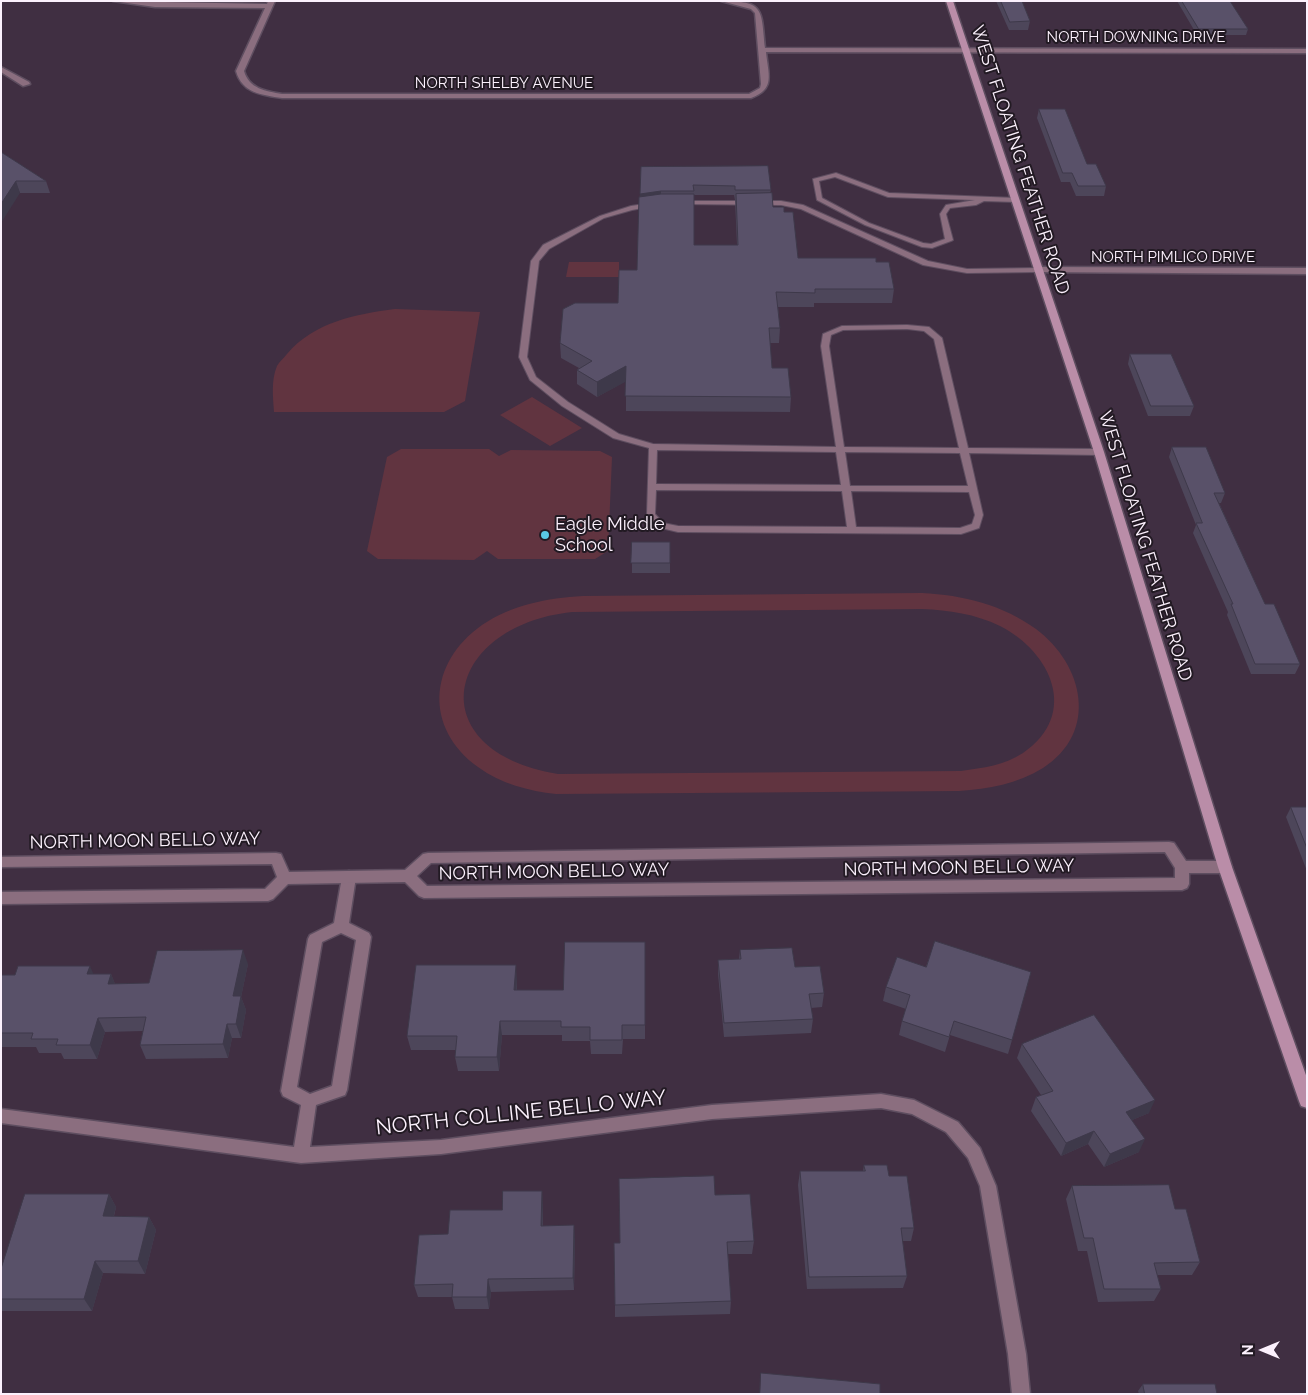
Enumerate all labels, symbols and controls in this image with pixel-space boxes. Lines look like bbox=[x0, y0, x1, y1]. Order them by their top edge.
street label: WEST FLOATING FEATHER ROAD bbox=[966, 23, 1074, 297]
street label: NORTH DOWNING DRIVE bbox=[1047, 28, 1225, 46]
street label: NORTH SHELBY AVENUE bbox=[415, 74, 593, 92]
street label: NORTH PIMLICO DRIVE bbox=[1091, 248, 1255, 266]
street label: WEST FLOATING FEATHER ROAD bbox=[1094, 408, 1196, 684]
place label: Eagle Middle School bbox=[555, 514, 664, 556]
marker: Eagle Middle School bbox=[539, 529, 551, 541]
street label: NORTH MOON BELLO WAY bbox=[29, 828, 261, 854]
street label: NORTH MOON BELLO WAY bbox=[843, 855, 1075, 881]
street label: NORTH MOON BELLO WAY bbox=[438, 859, 670, 885]
street label: NORTH COLLINE BELLO WAY bbox=[375, 1085, 667, 1141]
north arrow bbox=[1238, 1325, 1288, 1375]
text: N bbox=[1240, 1345, 1256, 1355]

